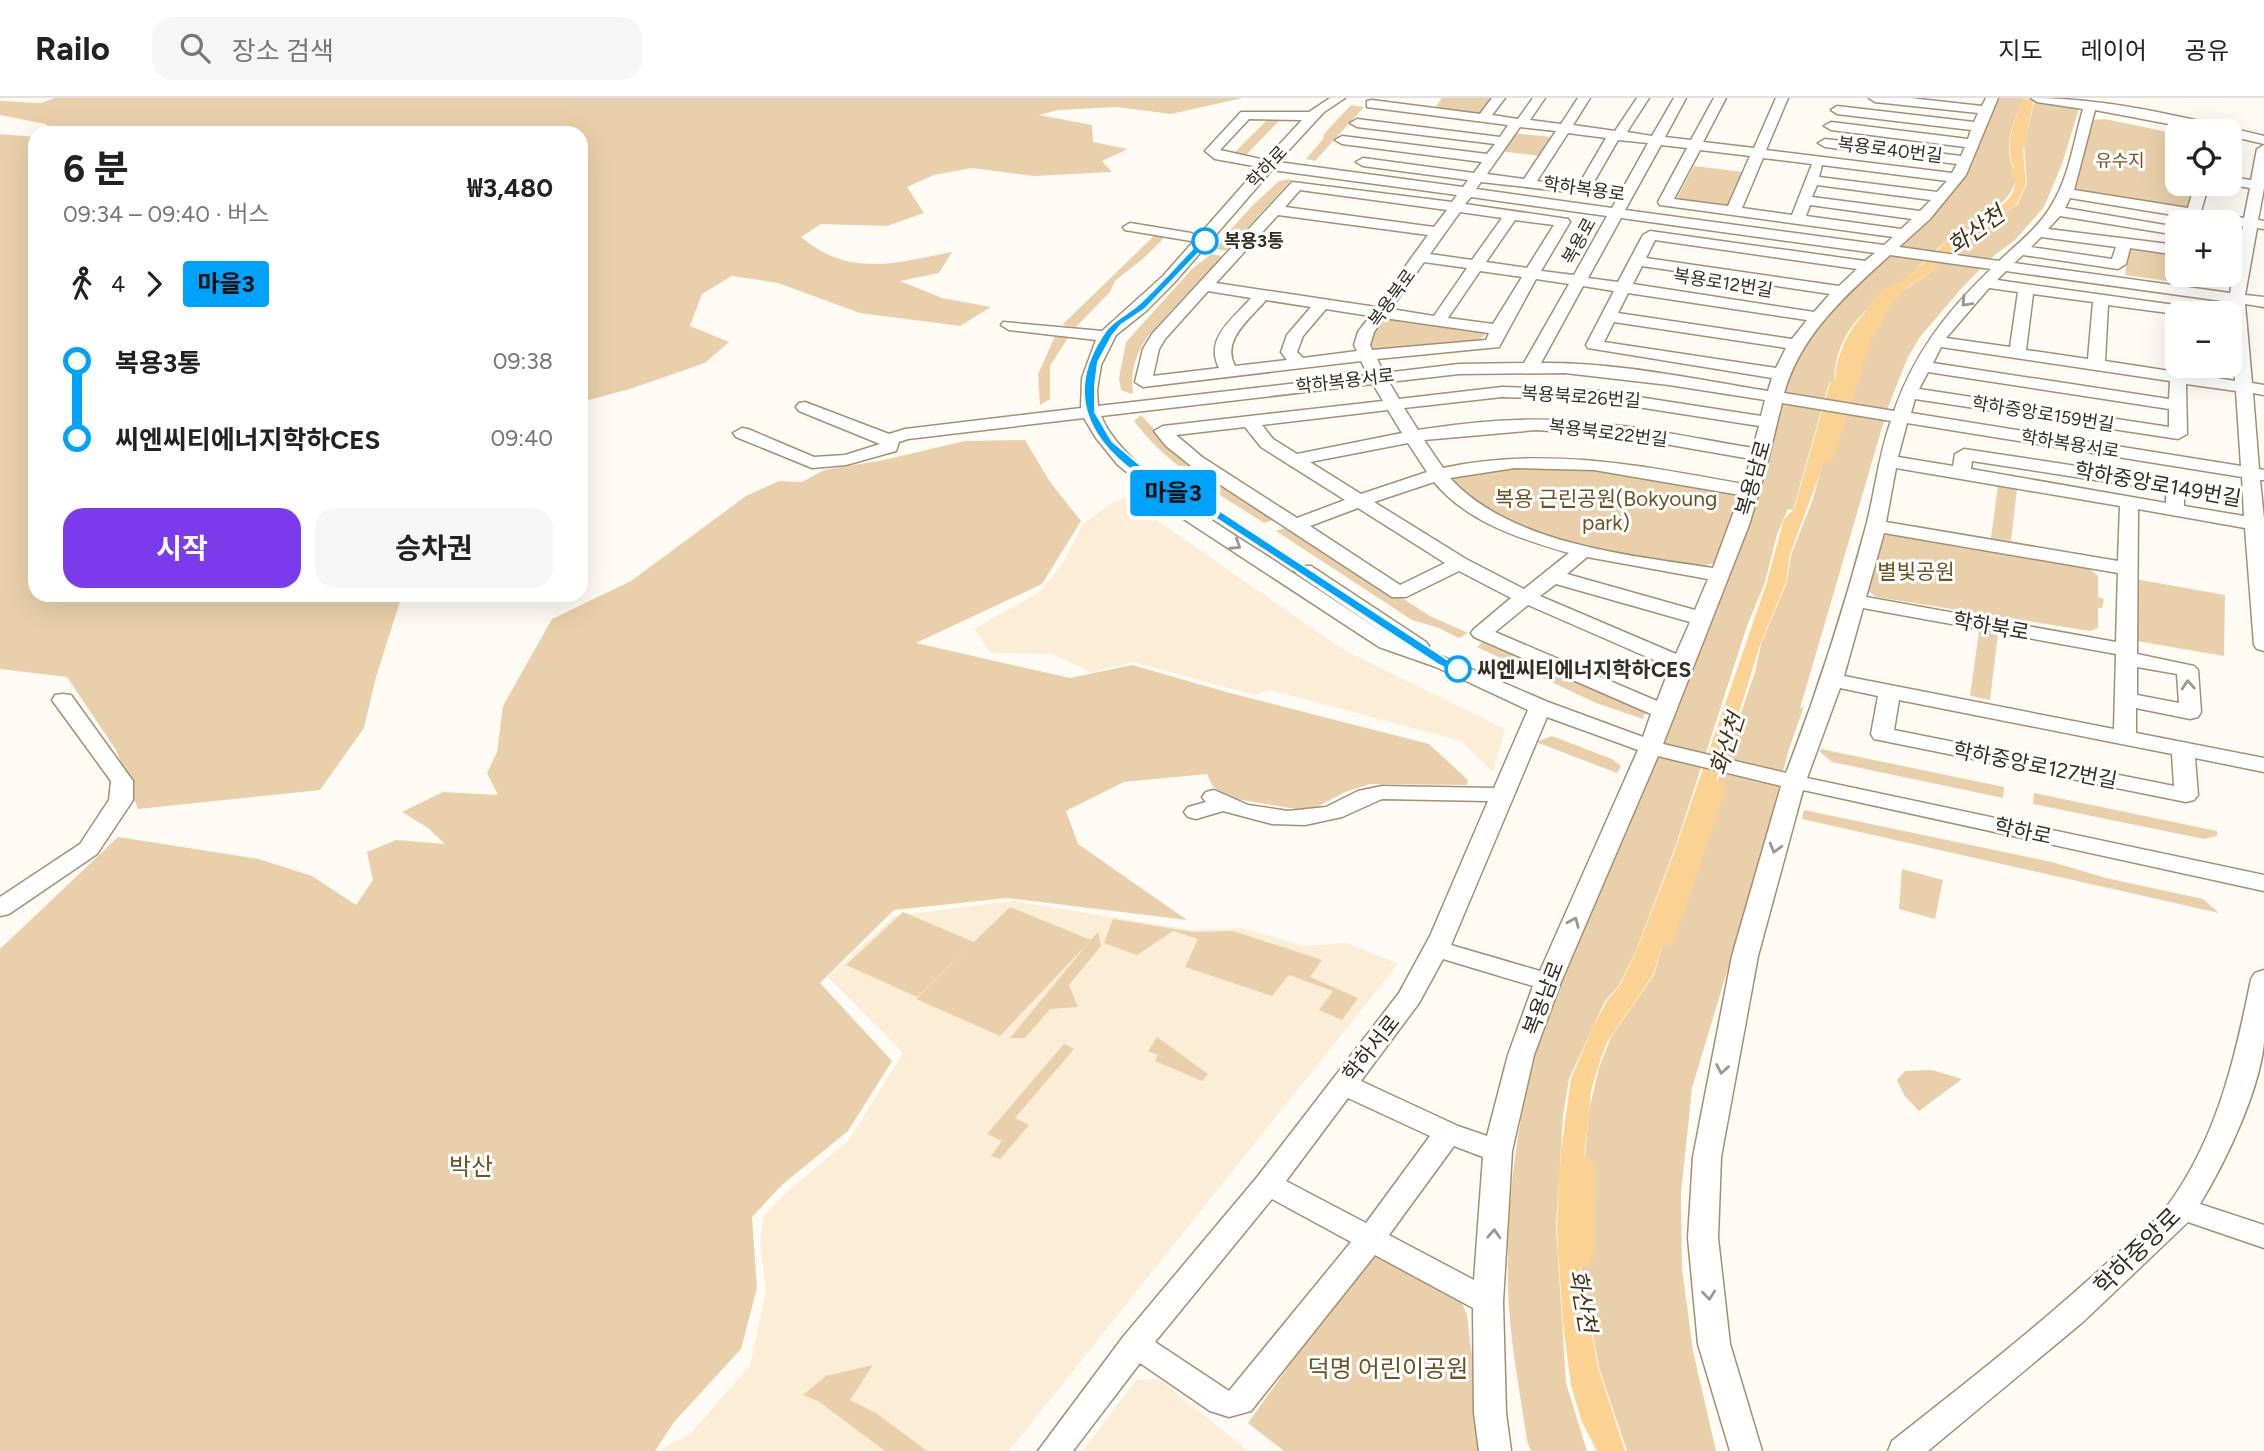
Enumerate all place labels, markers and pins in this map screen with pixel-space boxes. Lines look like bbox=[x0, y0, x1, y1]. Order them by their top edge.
marker: 복용3통 bbox=[1192, 228, 1218, 254]
place label: 복용3통 bbox=[1224, 230, 1284, 252]
marker: 씨엔씨티에너지학하CES bbox=[1445, 656, 1471, 682]
place label: 씨엔씨티에너지학하CES bbox=[1477, 657, 1691, 682]

